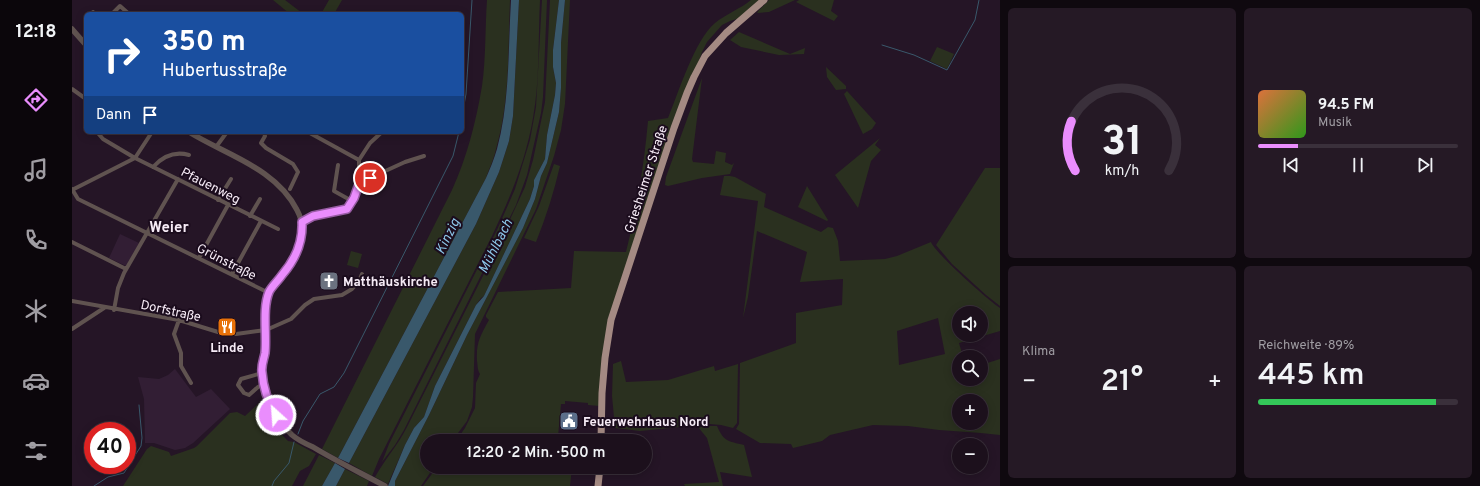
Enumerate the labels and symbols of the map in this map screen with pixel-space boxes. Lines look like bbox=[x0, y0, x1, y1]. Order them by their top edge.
street label: Griesheimer Straße bbox=[622, 124, 672, 235]
pin bbox=[353, 161, 387, 195]
street label: Pfauenweg bbox=[178, 165, 243, 209]
water label: Kinzig bbox=[432, 216, 464, 257]
water label: Mühlbach bbox=[475, 216, 517, 277]
district label: Weier bbox=[149, 219, 189, 238]
street label: Grünstraße bbox=[194, 241, 259, 285]
church icon: Matthäuskirche bbox=[318, 270, 340, 292]
place label: Matthäuskirche bbox=[343, 275, 438, 291]
street label: Dorfstraße bbox=[139, 298, 202, 326]
restaurant icon: Linde bbox=[216, 316, 238, 338]
place label: Linde bbox=[210, 341, 244, 357]
position arrow bbox=[255, 394, 297, 436]
public building icon: Feuerwehrhaus Nord bbox=[558, 410, 580, 432]
place label: Feuerwehrhaus Nord bbox=[583, 415, 709, 431]
speed limit sign: 40 bbox=[84, 422, 136, 474]

